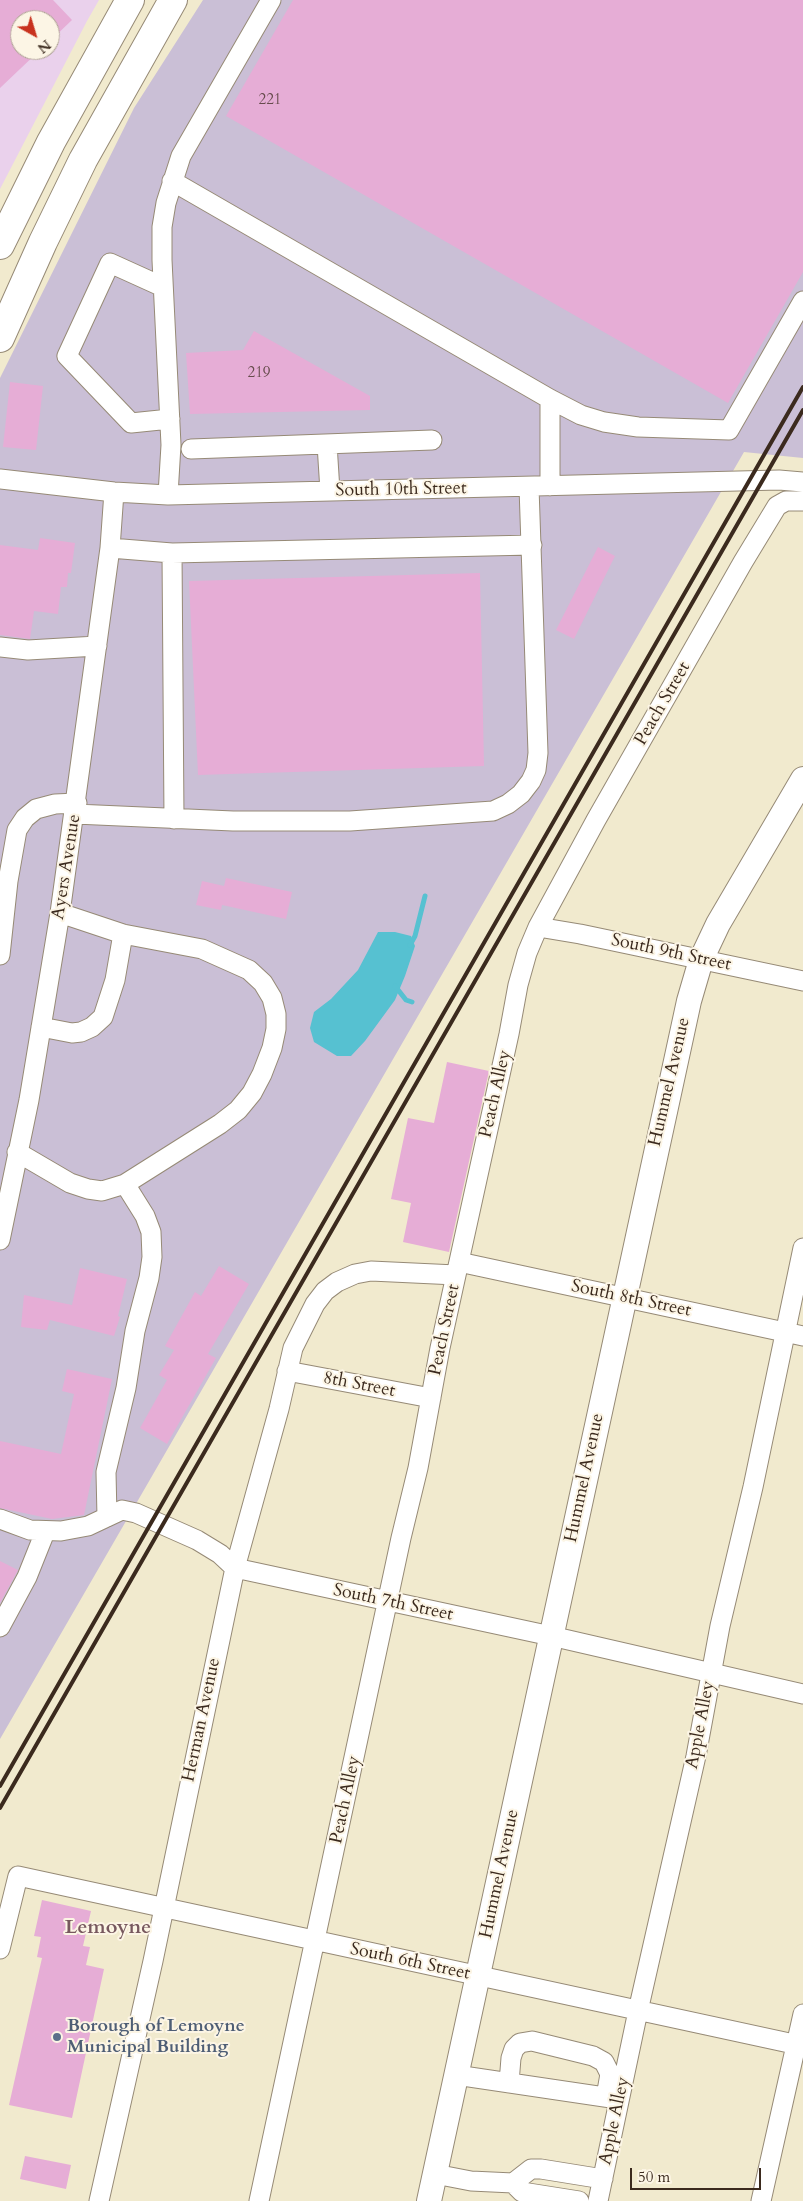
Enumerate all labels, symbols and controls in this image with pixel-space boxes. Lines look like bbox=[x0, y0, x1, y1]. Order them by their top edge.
north arrow bbox=[10, 10, 60, 60]
text: N bbox=[33, 35, 55, 57]
house number: 221 bbox=[258, 92, 282, 110]
house number: 219 bbox=[247, 365, 271, 383]
street label: South 10th Street bbox=[335, 478, 467, 502]
street label: Peach Street bbox=[630, 658, 696, 750]
street label: Ayers Avenue bbox=[48, 813, 86, 921]
street label: South 9th Street bbox=[609, 930, 733, 976]
street label: Hummel Avenue bbox=[645, 1016, 695, 1148]
street label: Peach Alley bbox=[475, 1048, 517, 1140]
street label: South 8th Street bbox=[569, 1276, 693, 1322]
street label: Peach Street bbox=[425, 1282, 465, 1378]
street label: 8th Street bbox=[321, 1367, 397, 1403]
street label: Hummel Avenue bbox=[561, 1412, 609, 1544]
street label: South 7th Street bbox=[331, 1580, 455, 1626]
street label: Herman Avenue bbox=[178, 1656, 226, 1784]
street label: Apple Alley bbox=[682, 1679, 720, 1771]
street label: Peach Alley bbox=[326, 1754, 366, 1846]
street label: Hummel Avenue bbox=[476, 1808, 524, 1940]
district label: Lemoyne bbox=[65, 1916, 151, 1940]
street label: South 6th Street bbox=[348, 1939, 472, 1985]
place label: Borough of Lemoyne Municipal Building bbox=[67, 2016, 245, 2058]
marker: Borough of Lemoyne Municipal Building bbox=[51, 2031, 63, 2043]
street label: Apple Alley bbox=[595, 2075, 635, 2167]
scale bar bbox=[633, 2158, 764, 2190]
text: 50 m bbox=[638, 2167, 670, 2187]

